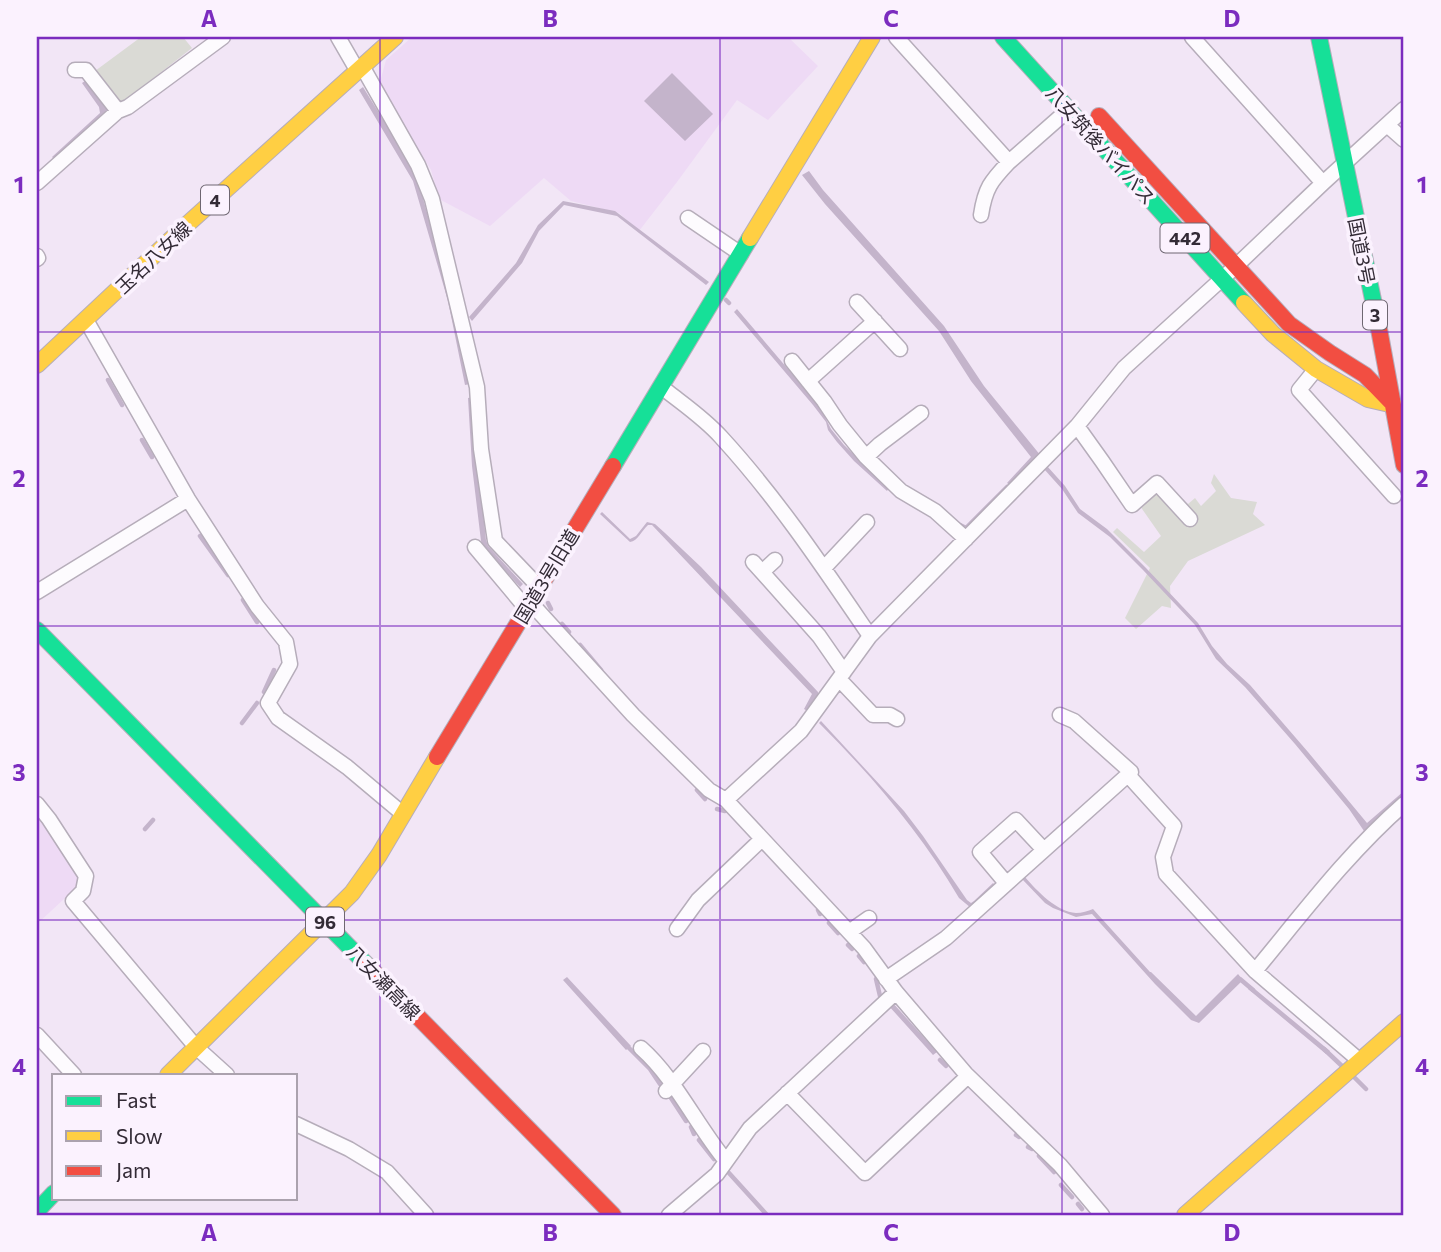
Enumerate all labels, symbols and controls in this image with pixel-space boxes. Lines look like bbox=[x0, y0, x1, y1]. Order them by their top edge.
text: A bbox=[201, 4, 218, 32]
text: B bbox=[542, 4, 558, 32]
text: C bbox=[883, 4, 899, 32]
text: D bbox=[1224, 4, 1241, 32]
street label: 八女筑後バイパス bbox=[1042, 81, 1160, 209]
text: 1 bbox=[14, 170, 24, 198]
text: 1 bbox=[1417, 170, 1427, 198]
road number: 4 bbox=[201, 186, 229, 215]
street label: 玉名八女線 bbox=[110, 216, 196, 298]
street label: 国道3号 bbox=[1344, 216, 1380, 286]
road number: 442 bbox=[1160, 224, 1210, 252]
road number: 3 bbox=[1363, 300, 1387, 330]
text: 2 bbox=[12, 464, 26, 492]
text: 2 bbox=[1415, 464, 1429, 492]
street label: 国道3号旧道 bbox=[509, 525, 583, 627]
text: 3 bbox=[12, 758, 26, 786]
text: 3 bbox=[1415, 758, 1429, 786]
road number: 96 bbox=[306, 908, 344, 937]
street label: 八女瀬高線 bbox=[343, 940, 425, 1024]
text: 4 bbox=[12, 1052, 26, 1080]
text: 4 bbox=[1415, 1052, 1429, 1080]
legend bbox=[52, 1074, 298, 1200]
text: Fast bbox=[116, 1087, 157, 1112]
text: Slow bbox=[116, 1123, 163, 1148]
text: Jam bbox=[116, 1157, 151, 1182]
text: A bbox=[201, 1218, 218, 1246]
text: B bbox=[542, 1218, 558, 1246]
text: C bbox=[883, 1218, 899, 1246]
text: D bbox=[1224, 1218, 1241, 1246]

